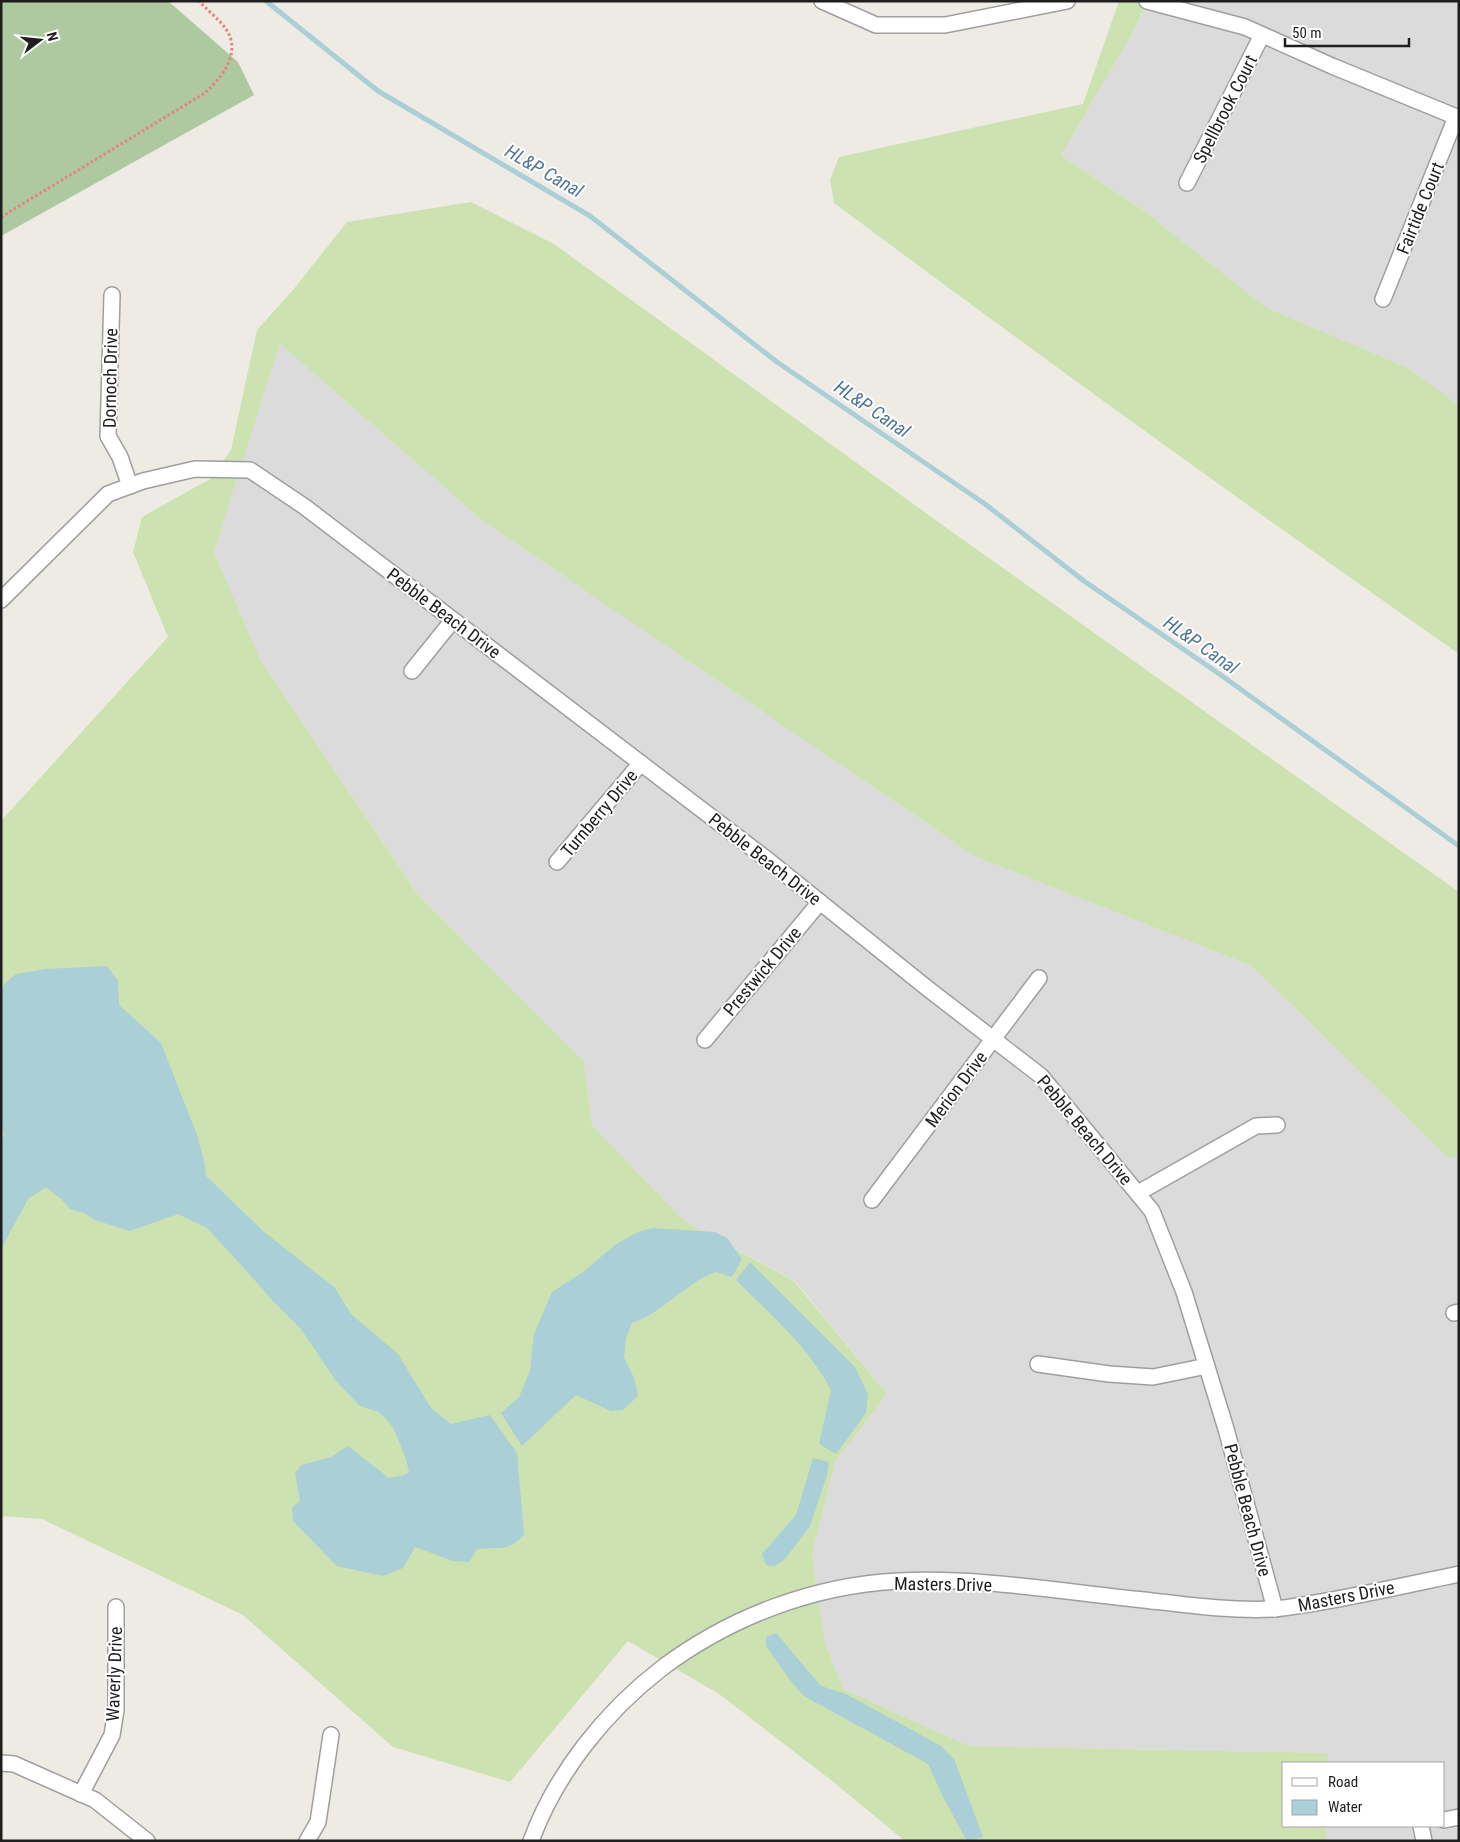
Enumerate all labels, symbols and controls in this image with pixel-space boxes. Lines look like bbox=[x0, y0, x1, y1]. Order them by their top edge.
north arrow bbox=[15, 15, 65, 65]
scale bar bbox=[1285, 15, 1409, 47]
text: 50 m bbox=[1292, 24, 1322, 42]
text: N bbox=[44, 30, 61, 43]
street label: Spellbrook Court bbox=[1189, 51, 1261, 167]
water label: HL&P Canal bbox=[501, 140, 588, 203]
street label: Fairtide Court bbox=[1392, 159, 1448, 257]
street label: Dornoch Drive bbox=[99, 328, 121, 428]
water label: HL&P Canal bbox=[830, 375, 915, 443]
street label: Pebble Beach Drive bbox=[383, 563, 505, 663]
water label: HL&P Canal bbox=[1159, 611, 1243, 680]
street label: Turnberry Drive bbox=[556, 765, 642, 861]
street label: Pebble Beach Drive bbox=[705, 809, 825, 909]
street label: Prestwick Drive bbox=[719, 922, 805, 1020]
street label: Merion Drive bbox=[921, 1047, 991, 1131]
street label: Pebble Beach Drive bbox=[1033, 1071, 1137, 1189]
street label: Pebble Beach Drive bbox=[1220, 1441, 1276, 1579]
street label: Masters Drive bbox=[894, 1573, 992, 1595]
street label: Masters Drive bbox=[1296, 1576, 1396, 1616]
street label: Waverly Drive bbox=[102, 1626, 126, 1722]
legend bbox=[1282, 1762, 1445, 1827]
text: Road bbox=[1328, 1773, 1358, 1791]
text: Water bbox=[1328, 1798, 1363, 1816]

